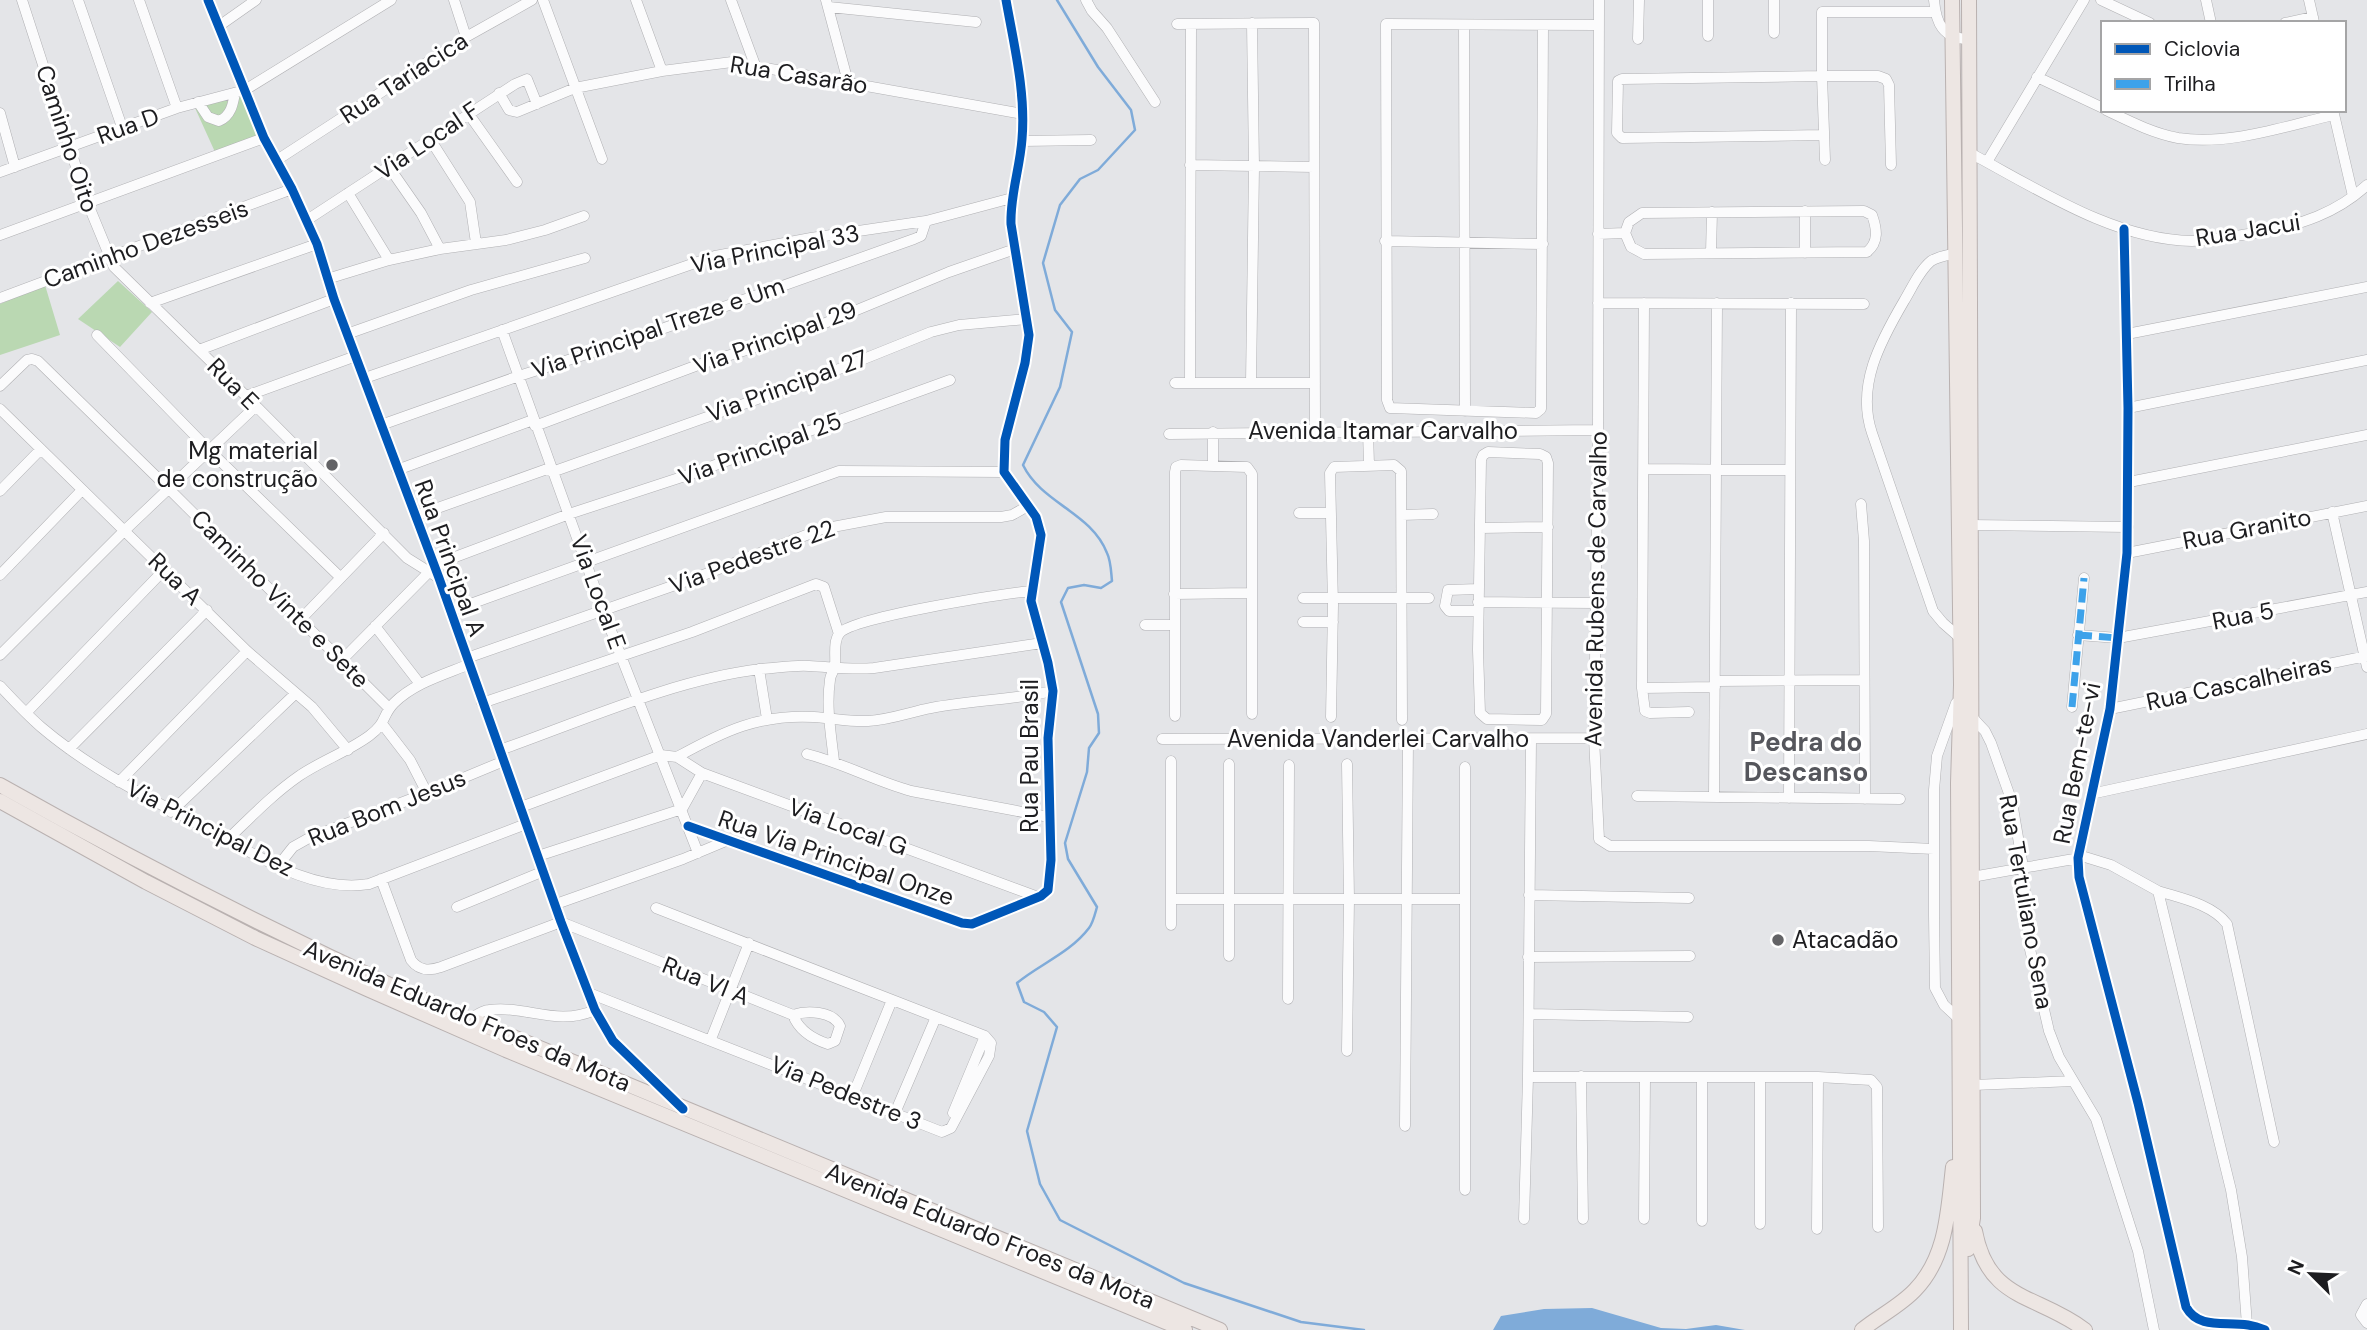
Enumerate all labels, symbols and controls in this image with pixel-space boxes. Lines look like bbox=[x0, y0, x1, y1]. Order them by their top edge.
legend bbox=[2101, 21, 2346, 112]
street label: Rua Tariacica bbox=[334, 25, 473, 130]
text: Ciclovia bbox=[2164, 35, 2240, 63]
street label: Rua Casarão bbox=[728, 48, 870, 101]
street label: Caminho Oito bbox=[29, 61, 106, 217]
text: Trilha bbox=[2164, 70, 2216, 98]
street label: Via Local F bbox=[369, 94, 485, 187]
street label: Rua D bbox=[92, 100, 163, 151]
street label: Caminho Dezesseis bbox=[39, 192, 253, 295]
street label: Rua Jacui bbox=[2193, 206, 2303, 253]
street label: Via Principal 33 bbox=[688, 217, 862, 280]
street label: Via Principal Treze e Um bbox=[527, 270, 788, 385]
street label: Via Principal 29 bbox=[689, 294, 861, 381]
street label: Via Principal 27 bbox=[702, 342, 872, 429]
street label: Rua E bbox=[201, 351, 266, 416]
street label: Via Principal 25 bbox=[674, 405, 846, 492]
street label: Avenida Itamar Carvalho bbox=[1248, 415, 1518, 446]
street label: Avenida Rubens de Carvalho bbox=[1577, 431, 1614, 747]
place label: Mg material de construção bbox=[157, 435, 318, 494]
marker: Mg material de construção bbox=[324, 457, 340, 473]
street label: Rua Principal A bbox=[408, 475, 493, 641]
street label: Rua Granito bbox=[2180, 501, 2314, 556]
street label: Caminho Vinte e Sete bbox=[184, 503, 376, 695]
street label: Via Pedestre 22 bbox=[665, 512, 839, 601]
street label: Via Local E bbox=[563, 530, 634, 653]
street label: Rua A bbox=[142, 545, 209, 612]
street label: Rua 5 bbox=[2209, 594, 2276, 637]
street label: Rua Cascalheiras bbox=[2143, 648, 2335, 717]
street label: Rua Pau Brasil bbox=[1014, 679, 1045, 833]
street label: Rua Bem-te-vi bbox=[2046, 679, 2107, 846]
street label: Avenida Vanderlei Carvalho bbox=[1227, 723, 1529, 754]
district label: Pedra do Descanso bbox=[1744, 725, 1868, 789]
street label: Rua Bom Jesus bbox=[303, 762, 470, 853]
street label: Via Principal Dez bbox=[121, 772, 299, 883]
street label: Via Local G bbox=[784, 791, 912, 862]
street label: Rua Tertuliano Sena bbox=[1992, 792, 2061, 1012]
street label: Rua Via Principal Onze bbox=[714, 803, 958, 912]
place label: Atacadão bbox=[1792, 924, 1899, 955]
street label: Avenida Eduardo Froes da Mota bbox=[299, 932, 635, 1099]
marker: Atacadão bbox=[1770, 932, 1786, 948]
street label: Rua VI A bbox=[658, 949, 754, 1012]
street label: Via Pedestre 3 bbox=[766, 1048, 926, 1137]
street label: Avenida Eduardo Froes da Mota bbox=[821, 1155, 1159, 1316]
north arrow bbox=[2276, 1239, 2346, 1309]
text: N bbox=[2282, 1256, 2310, 1279]

